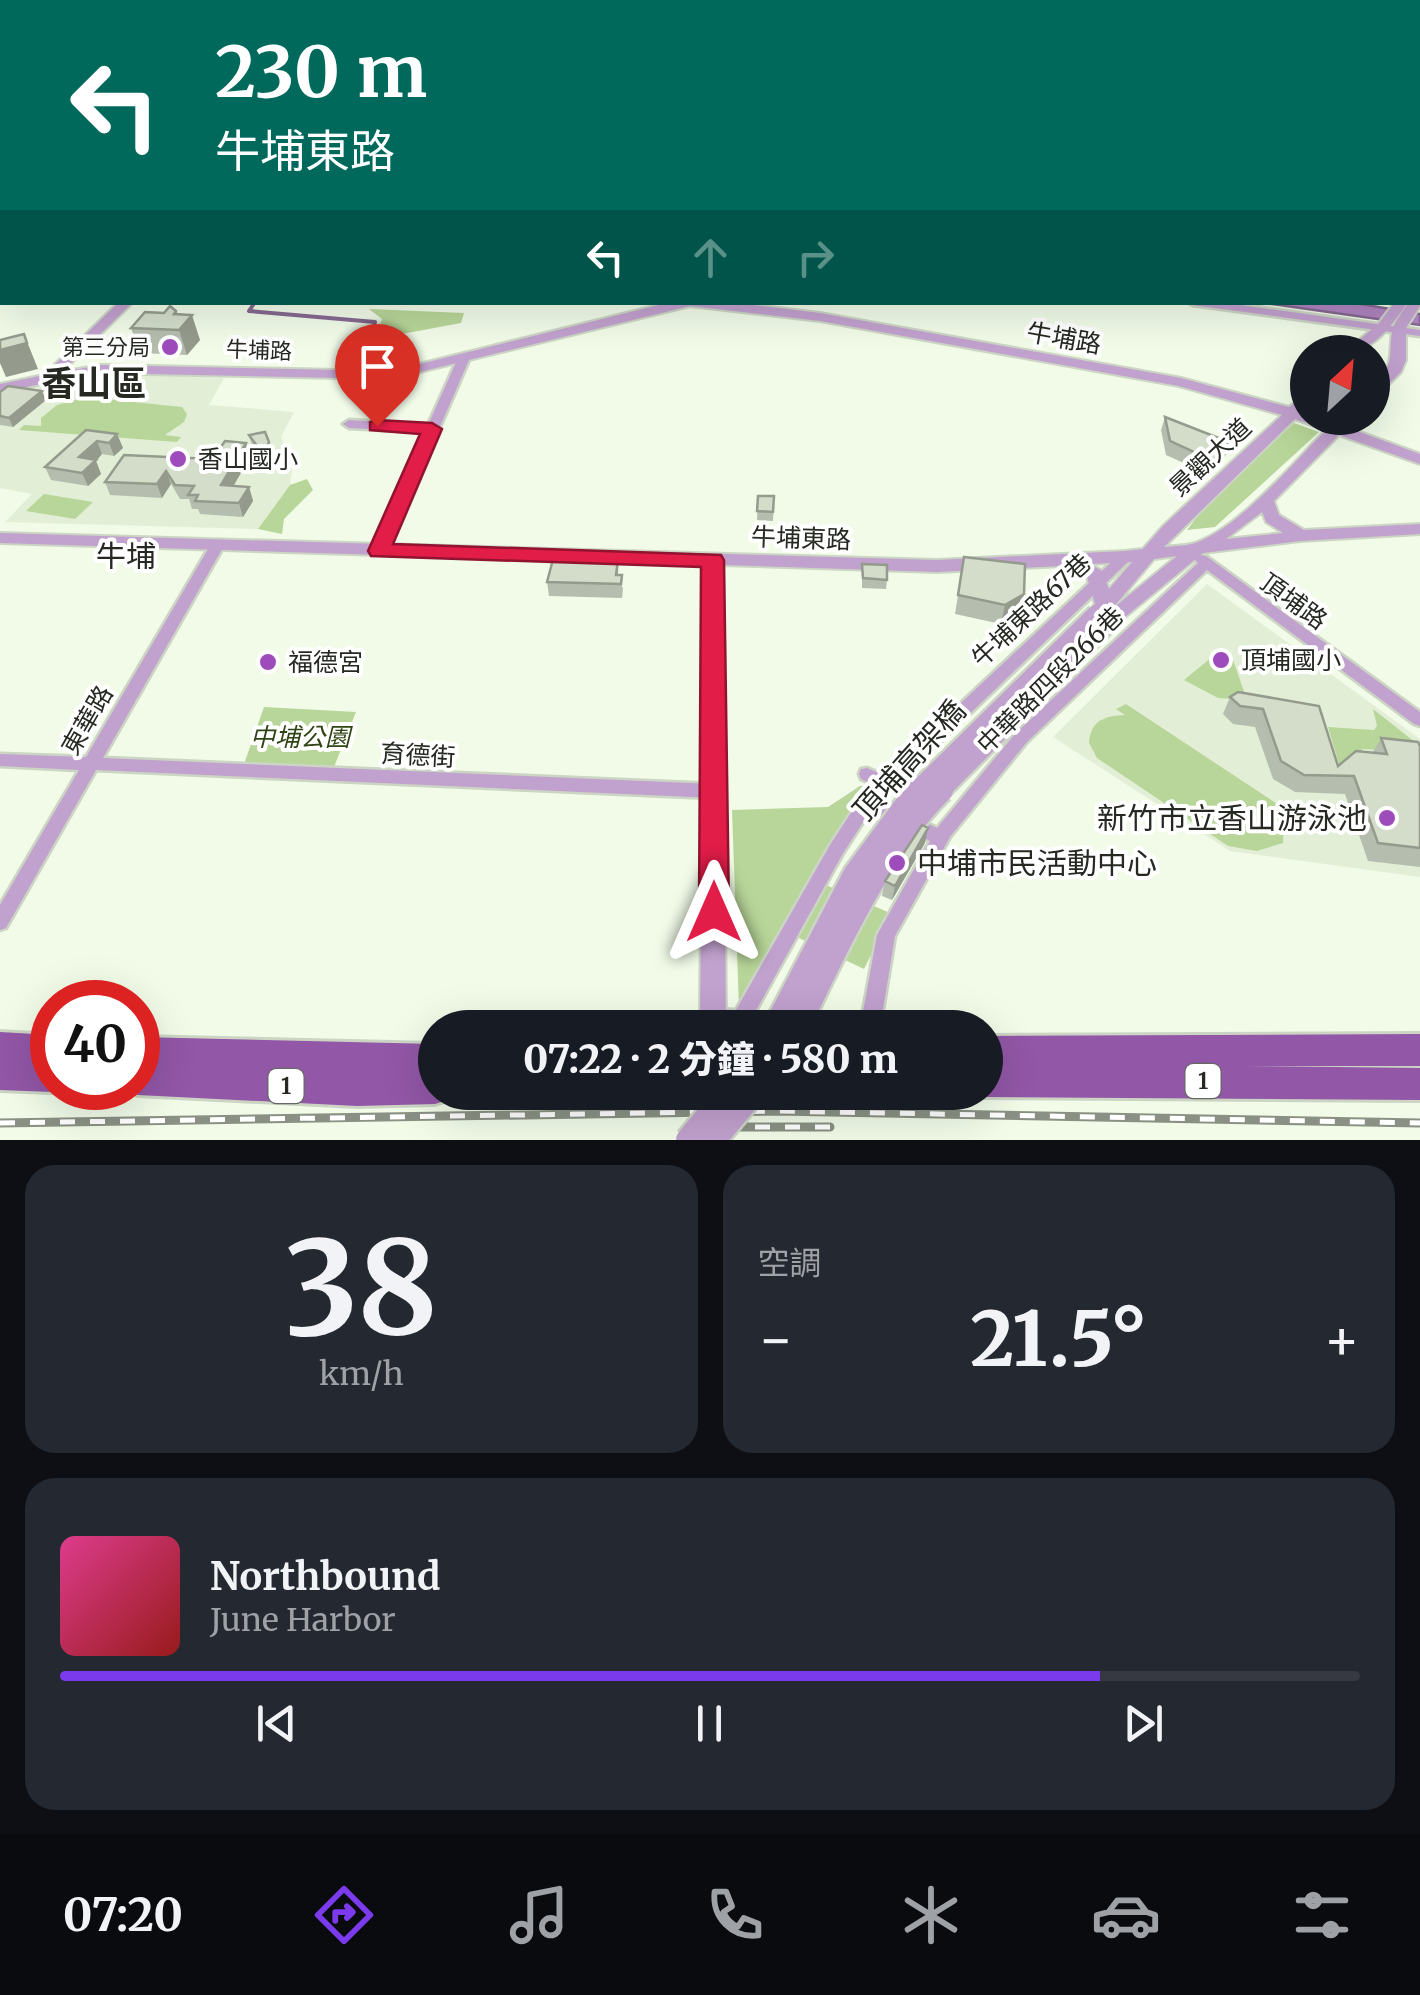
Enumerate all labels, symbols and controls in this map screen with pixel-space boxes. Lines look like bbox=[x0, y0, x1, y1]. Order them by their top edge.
text: 230 m bbox=[215, 28, 427, 116]
icon: left bbox=[50, 40, 180, 170]
text: 牛埔東路 bbox=[215, 123, 395, 179]
icon: left bbox=[578, 230, 633, 285]
icon: ahead bbox=[683, 230, 738, 285]
icon: right bbox=[788, 230, 843, 285]
street label: 牛埔路 bbox=[1024, 316, 1104, 360]
pin bbox=[335, 324, 420, 427]
place label: 第三分局 bbox=[62, 333, 150, 361]
street label: 牛埔路 bbox=[226, 335, 292, 365]
north arrow bbox=[1290, 335, 1390, 435]
map controls bbox=[1290, 335, 1390, 435]
marker: 第三分局 bbox=[159, 336, 181, 358]
icon: arrive bbox=[350, 339, 405, 394]
district label: 香山區 bbox=[41, 362, 147, 406]
street label: 景觀大道 bbox=[1163, 411, 1257, 503]
place label: 香山國小 bbox=[198, 443, 298, 475]
marker: 香山國小 bbox=[167, 448, 189, 470]
street label: 牛埔東路 bbox=[750, 520, 852, 556]
district label: 牛埔 bbox=[96, 537, 156, 575]
street label: 牛埔東路67巷 bbox=[964, 546, 1098, 674]
street label: 頂埔路 bbox=[1254, 566, 1334, 636]
street label: 中華路四段266巷 bbox=[970, 600, 1130, 760]
place label: 頂埔國小 bbox=[1241, 644, 1341, 676]
place label: 福德宮 bbox=[288, 646, 363, 678]
marker: 頂埔國小 bbox=[1210, 649, 1232, 671]
marker: 福德宮 bbox=[257, 651, 279, 673]
street label: 東華路 bbox=[54, 680, 120, 760]
street label: 頂埔高架橋 bbox=[845, 692, 973, 828]
park label: 中埔公園 bbox=[250, 721, 353, 753]
street label: 育德街 bbox=[380, 737, 456, 773]
place label: 新竹市立香山游泳池 bbox=[1097, 799, 1367, 837]
marker: 新竹市立香山游泳池 bbox=[1376, 807, 1398, 829]
place label: 中埔市民活動中心 bbox=[917, 844, 1157, 882]
marker: 中埔市民活動中心 bbox=[886, 852, 908, 874]
position arrow bbox=[662, 860, 766, 964]
speed limit sign: 40 bbox=[30, 980, 160, 1110]
text: 07:22 · 2 分鐘 · 580 m bbox=[523, 1036, 898, 1083]
road number: 1 bbox=[1186, 1064, 1220, 1098]
road number: 1 bbox=[268, 1069, 304, 1103]
text: 38 bbox=[284, 1207, 438, 1370]
text: 空調 bbox=[758, 1243, 822, 1283]
text: 21.5° bbox=[970, 1292, 1147, 1386]
text: − bbox=[758, 1305, 794, 1374]
text: + bbox=[1323, 1305, 1360, 1374]
text: km/h bbox=[319, 1354, 404, 1394]
text: Northbound bbox=[210, 1553, 440, 1600]
text: June Harbor bbox=[210, 1600, 396, 1640]
icon: previous bbox=[249, 1696, 304, 1751]
icon: pause bbox=[682, 1696, 737, 1751]
icon: next bbox=[1116, 1696, 1171, 1751]
icon: directions bbox=[309, 1880, 379, 1950]
icon: music bbox=[504, 1880, 574, 1950]
icon: phone bbox=[700, 1880, 770, 1950]
icon: climate bbox=[896, 1880, 966, 1950]
icon: car bbox=[1091, 1880, 1161, 1950]
icon: filters bbox=[1287, 1880, 1357, 1950]
text: 07:20 bbox=[63, 1887, 183, 1943]

